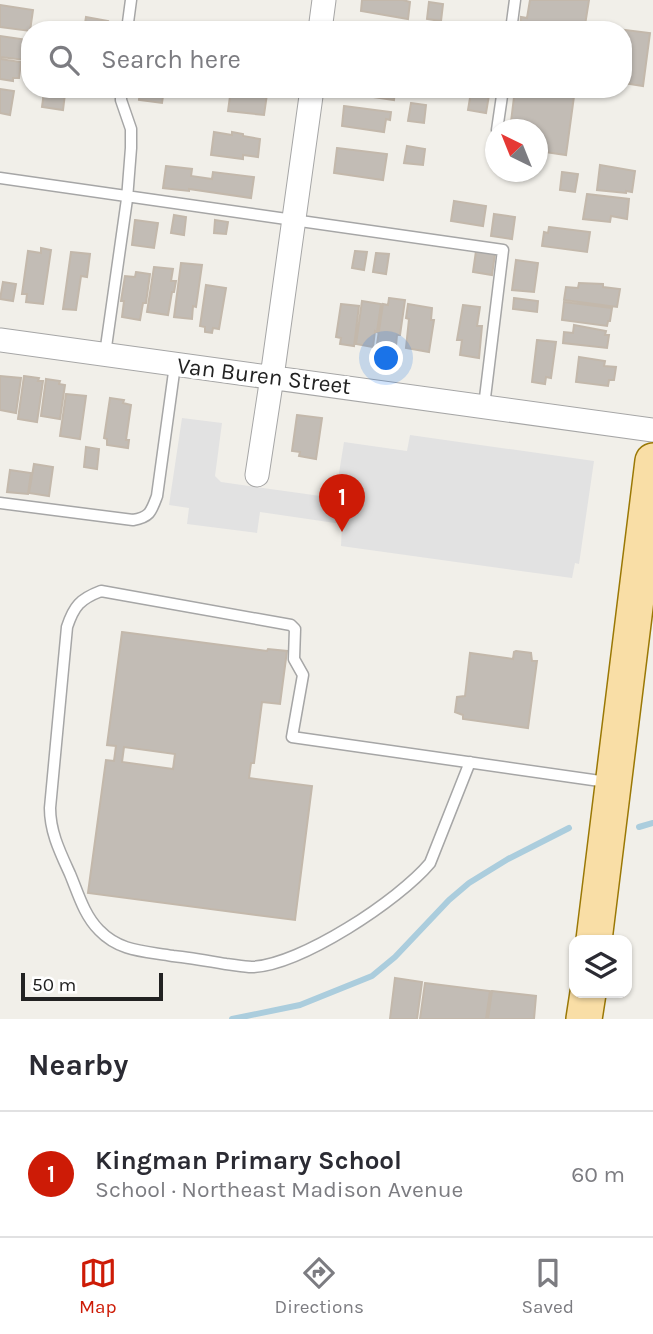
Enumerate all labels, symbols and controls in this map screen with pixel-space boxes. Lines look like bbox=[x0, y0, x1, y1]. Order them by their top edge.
search box bbox=[21, 21, 632, 98]
icon: search bbox=[45, 41, 83, 79]
text: Search here bbox=[101, 44, 241, 75]
north arrow bbox=[485, 119, 548, 182]
your location bbox=[369, 341, 403, 375]
street label: Van Buren Street bbox=[175, 352, 353, 400]
pin: 1 bbox=[319, 474, 365, 532]
map controls bbox=[569, 935, 632, 998]
button: layers bbox=[569, 935, 632, 998]
scale bar bbox=[21, 970, 163, 1002]
text: 50 m bbox=[32, 974, 76, 996]
text: Nearby bbox=[28, 1047, 128, 1083]
text: Kingman Primary School bbox=[95, 1145, 402, 1176]
text: 1 bbox=[47, 1161, 55, 1188]
text: 60 m bbox=[571, 1161, 625, 1188]
text: School · Northeast Madison Avenue bbox=[95, 1176, 463, 1203]
tab: Map bbox=[79, 1254, 117, 1318]
tab: Directions bbox=[275, 1254, 364, 1318]
tab: Saved bbox=[522, 1254, 574, 1318]

